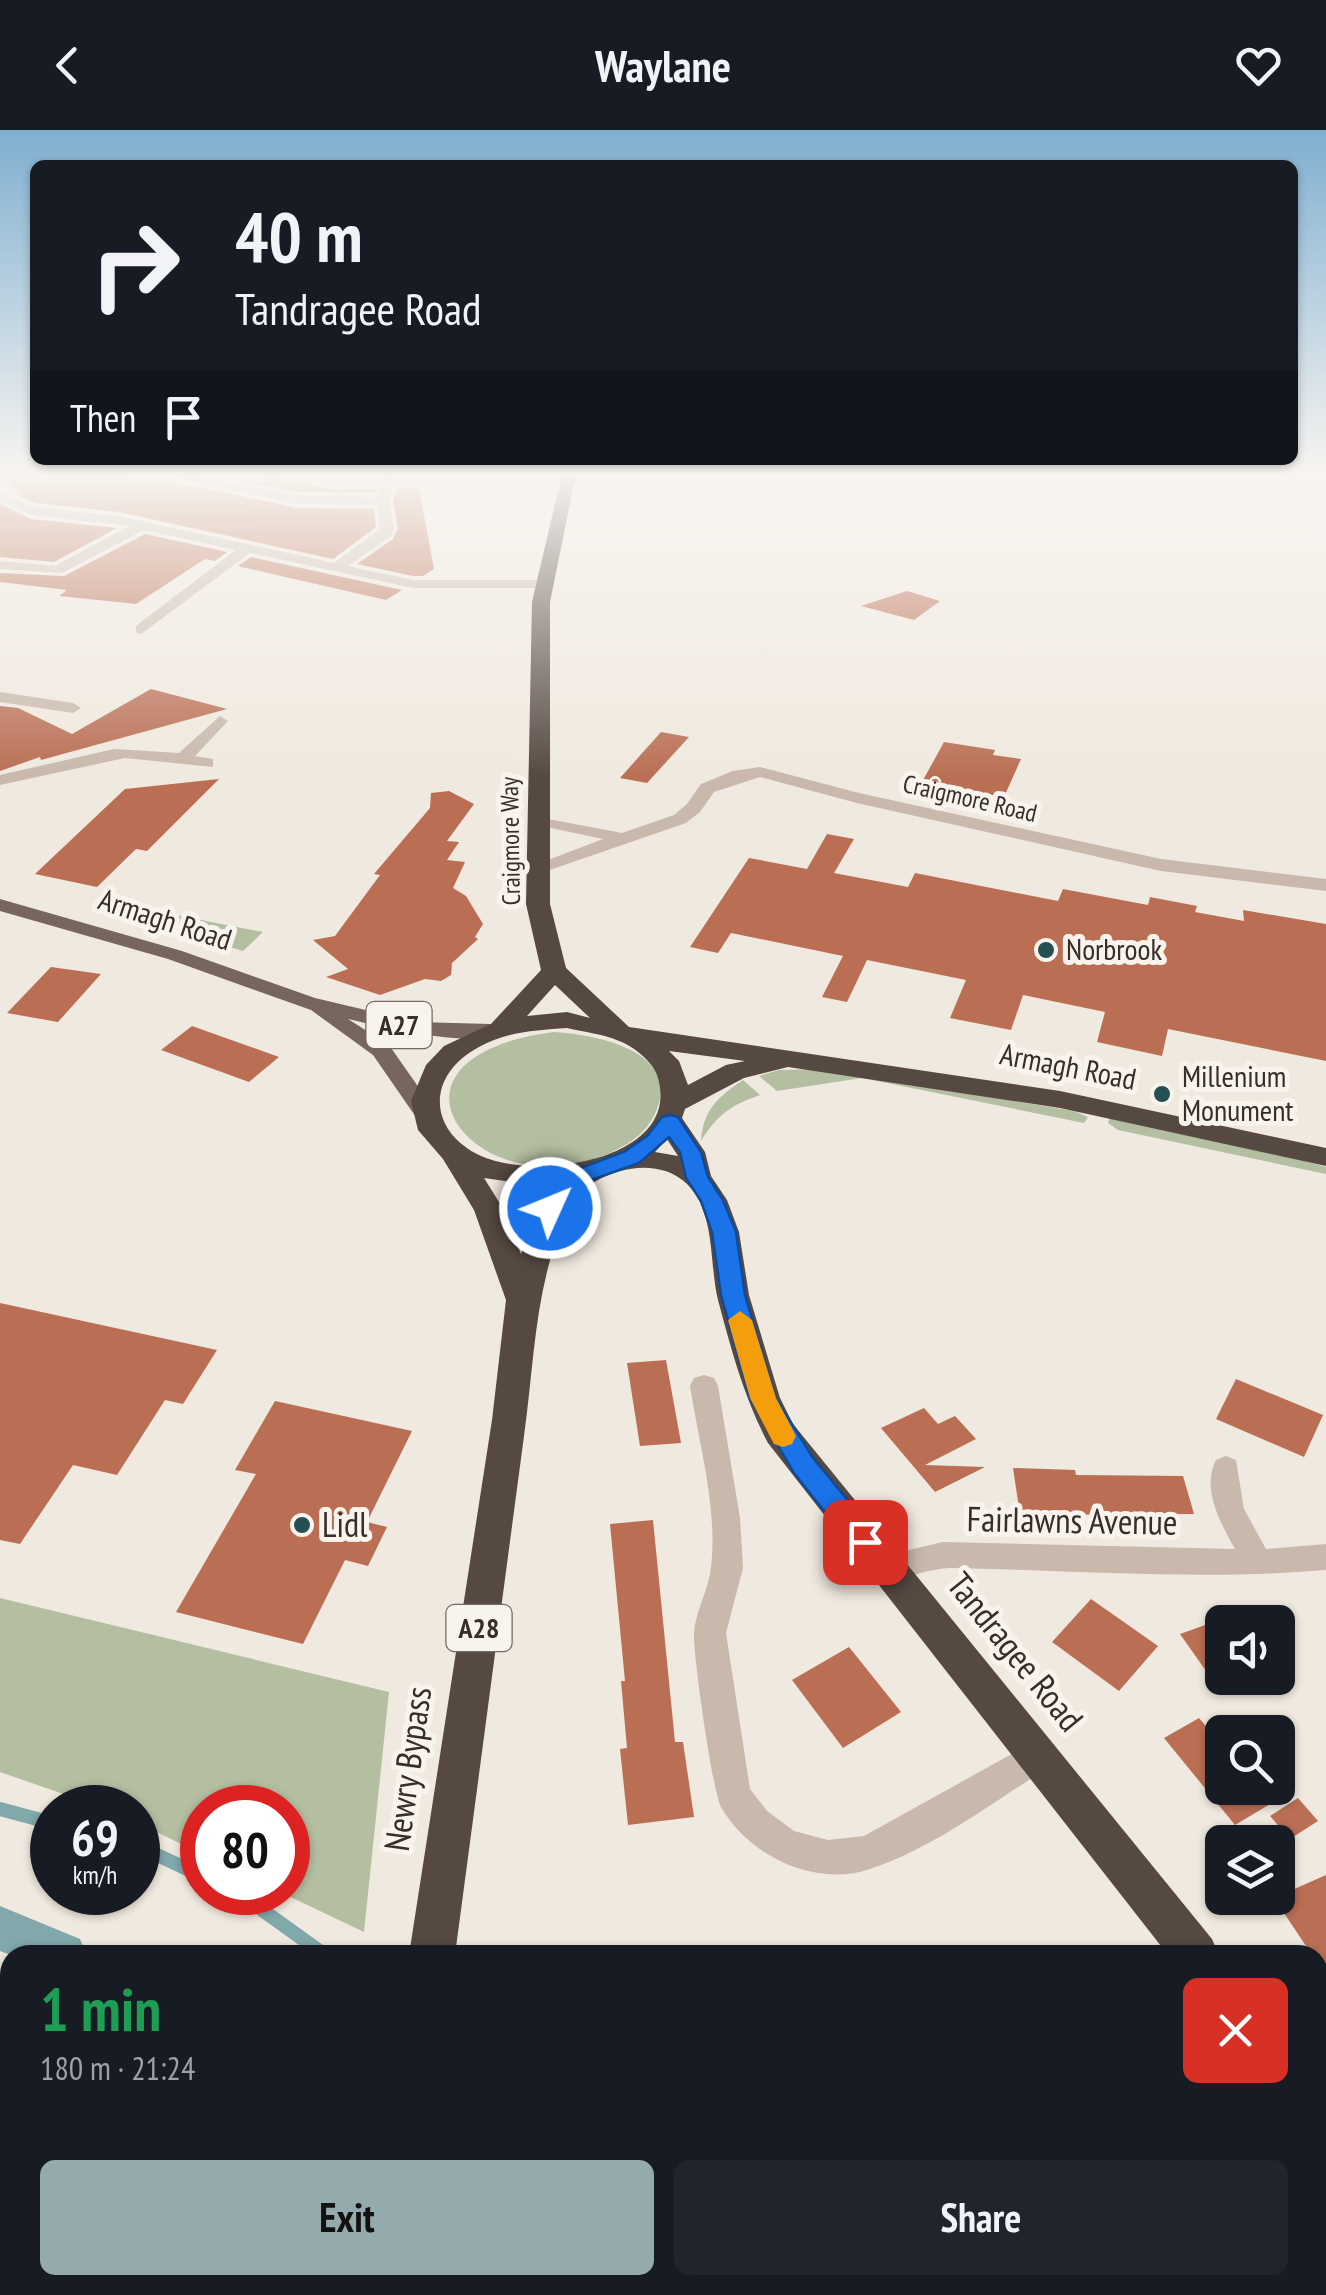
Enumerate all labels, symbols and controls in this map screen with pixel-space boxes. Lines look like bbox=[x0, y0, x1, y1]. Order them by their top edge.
text: Waylane bbox=[595, 36, 731, 94]
icon: back bbox=[40, 38, 95, 93]
icon: heart bbox=[1231, 38, 1286, 93]
text: 40 m bbox=[235, 191, 363, 281]
icon: right bbox=[70, 200, 200, 330]
text: Tandragee Road bbox=[235, 279, 481, 337]
icon: arrive bbox=[156, 390, 211, 445]
text: Then bbox=[70, 393, 136, 442]
street label: Craigmore Road bbox=[900, 767, 1040, 829]
street label: Craigmore Way bbox=[493, 776, 527, 906]
street label: Armagh Road bbox=[94, 879, 237, 958]
place label: Norbrook bbox=[1066, 929, 1162, 968]
marker: Norbrook bbox=[1035, 939, 1057, 961]
road number: A27 bbox=[366, 1002, 432, 1048]
street label: Armagh Road bbox=[997, 1033, 1140, 1098]
place label: Millenium Monument bbox=[1182, 1056, 1294, 1129]
marker: Millenium Monument bbox=[1151, 1083, 1173, 1105]
position arrow bbox=[498, 1156, 602, 1260]
street label: Fairlawns Avenue bbox=[966, 1495, 1178, 1545]
pin bbox=[823, 1500, 908, 1585]
place label: Lidl bbox=[322, 1501, 367, 1547]
marker: Lidl bbox=[291, 1514, 313, 1536]
icon: arrive bbox=[838, 1515, 893, 1570]
street label: Tandragee Road bbox=[938, 1562, 1094, 1740]
road number: A28 bbox=[446, 1605, 512, 1651]
map controls bbox=[1205, 1605, 1295, 1915]
button: sound bbox=[1205, 1605, 1295, 1695]
street label: Newry Bypass bbox=[373, 1684, 441, 1854]
button: search bbox=[1205, 1715, 1295, 1805]
speed limit sign: 80 bbox=[180, 1785, 310, 1915]
text: 69 bbox=[71, 1805, 119, 1870]
button: layers bbox=[1205, 1825, 1295, 1915]
text: km/h bbox=[73, 1859, 117, 1891]
text: 1 min bbox=[40, 1970, 161, 2048]
button: close bbox=[1183, 1978, 1288, 2083]
text: 180 m · 21:24 bbox=[40, 2047, 195, 2089]
button: Exit bbox=[40, 2160, 654, 2275]
button: Share bbox=[674, 2160, 1288, 2275]

